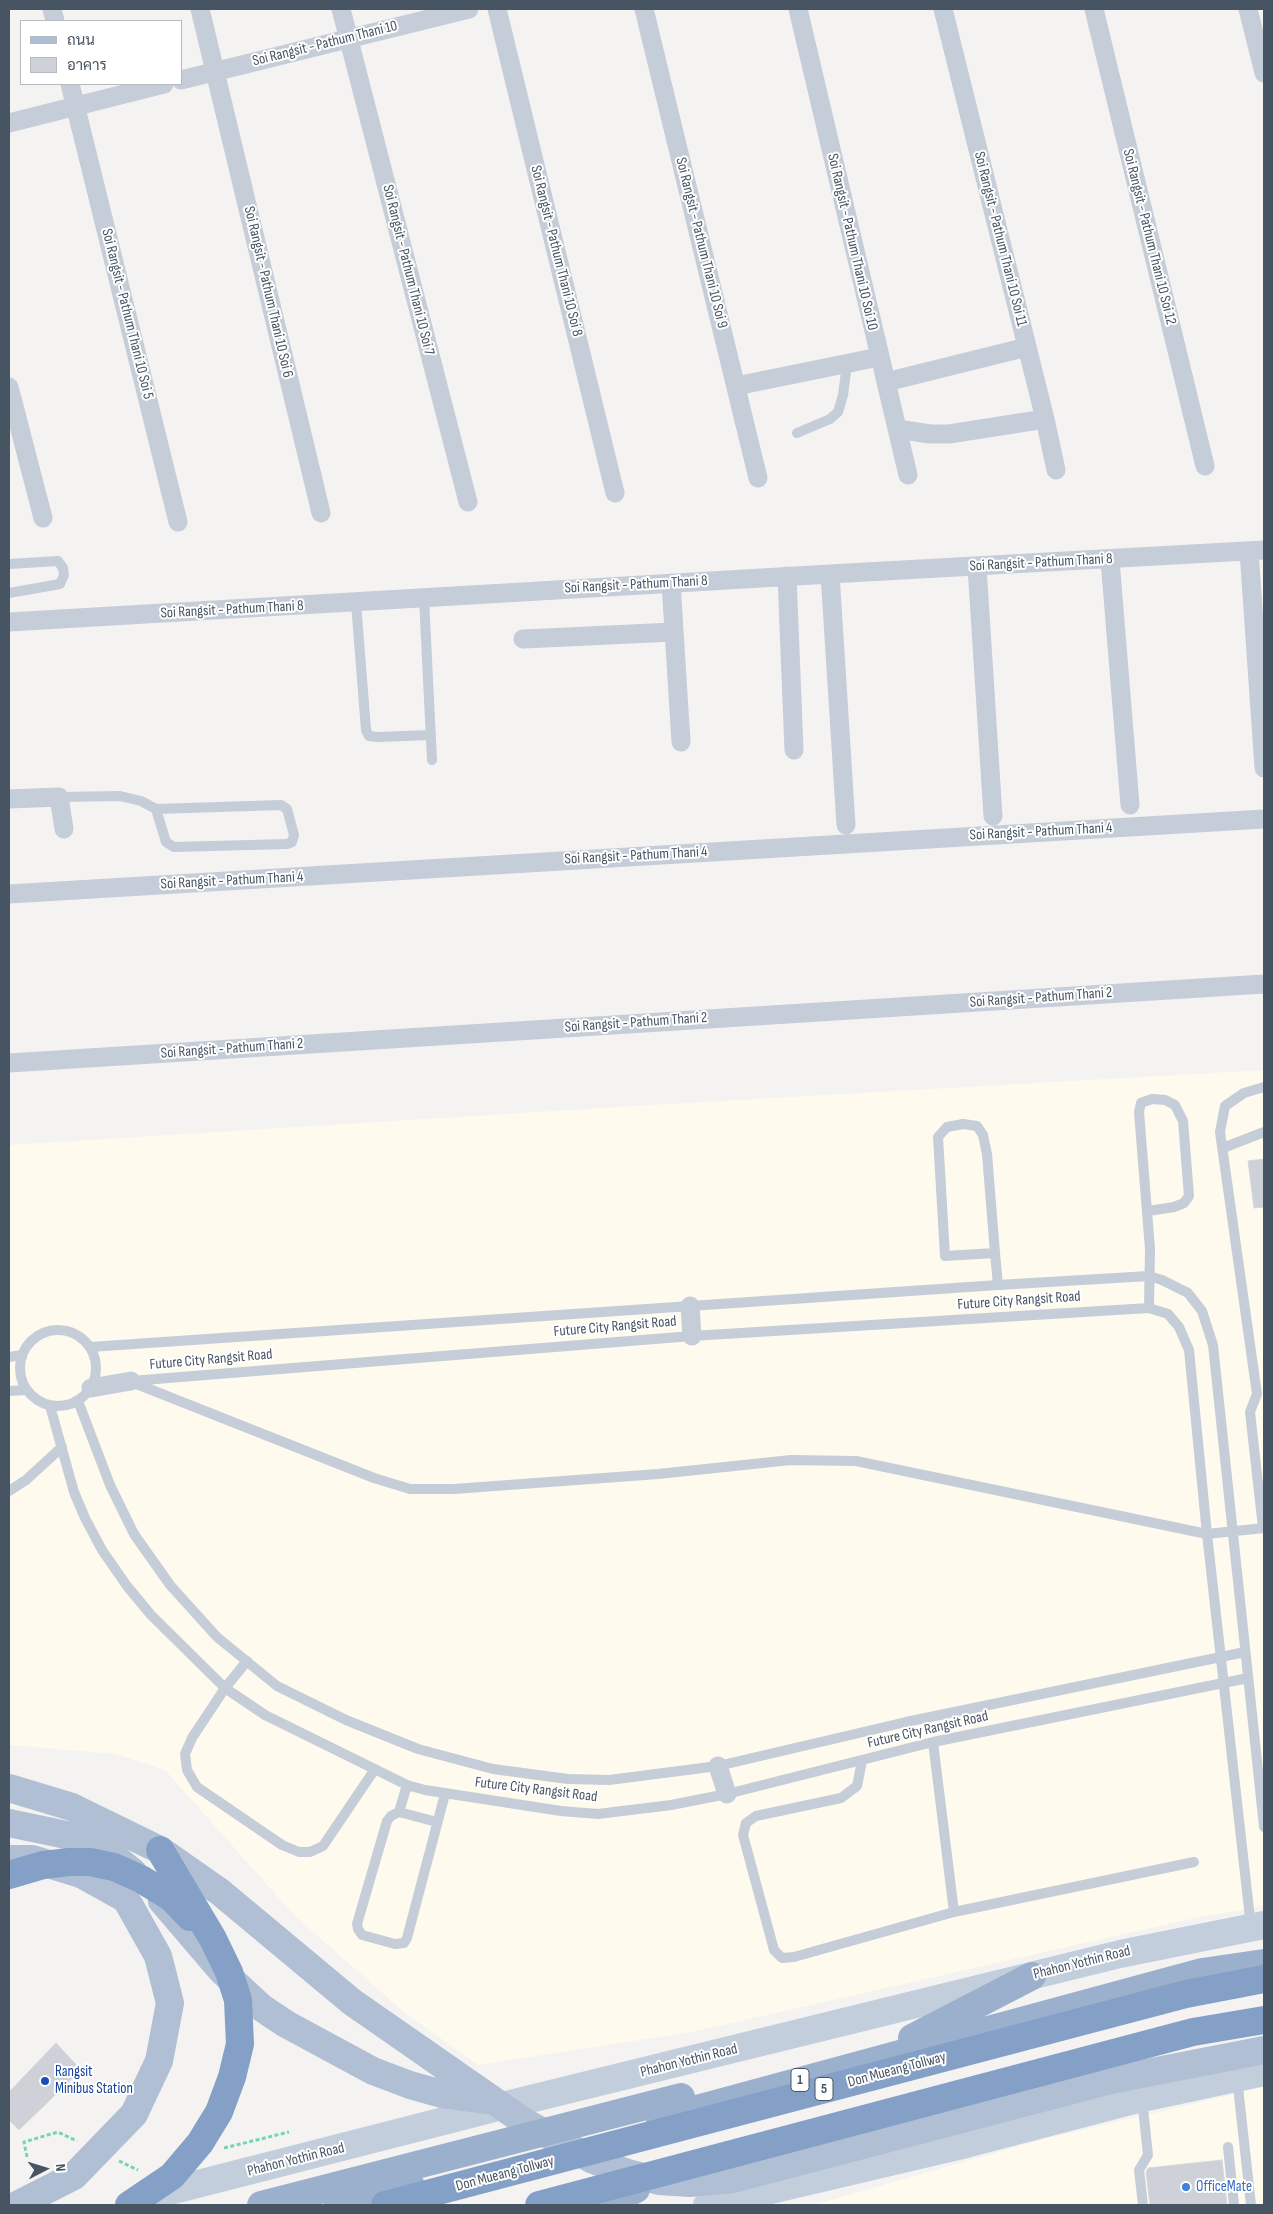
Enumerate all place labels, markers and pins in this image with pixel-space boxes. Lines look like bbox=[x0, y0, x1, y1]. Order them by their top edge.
place label: Rangsit Minibus Station bbox=[55, 2063, 133, 2098]
marker: Rangsit Minibus Station bbox=[39, 2075, 51, 2087]
place label: OfficeMate bbox=[1196, 2178, 1252, 2196]
marker: OfficeMate bbox=[1180, 2181, 1192, 2193]

